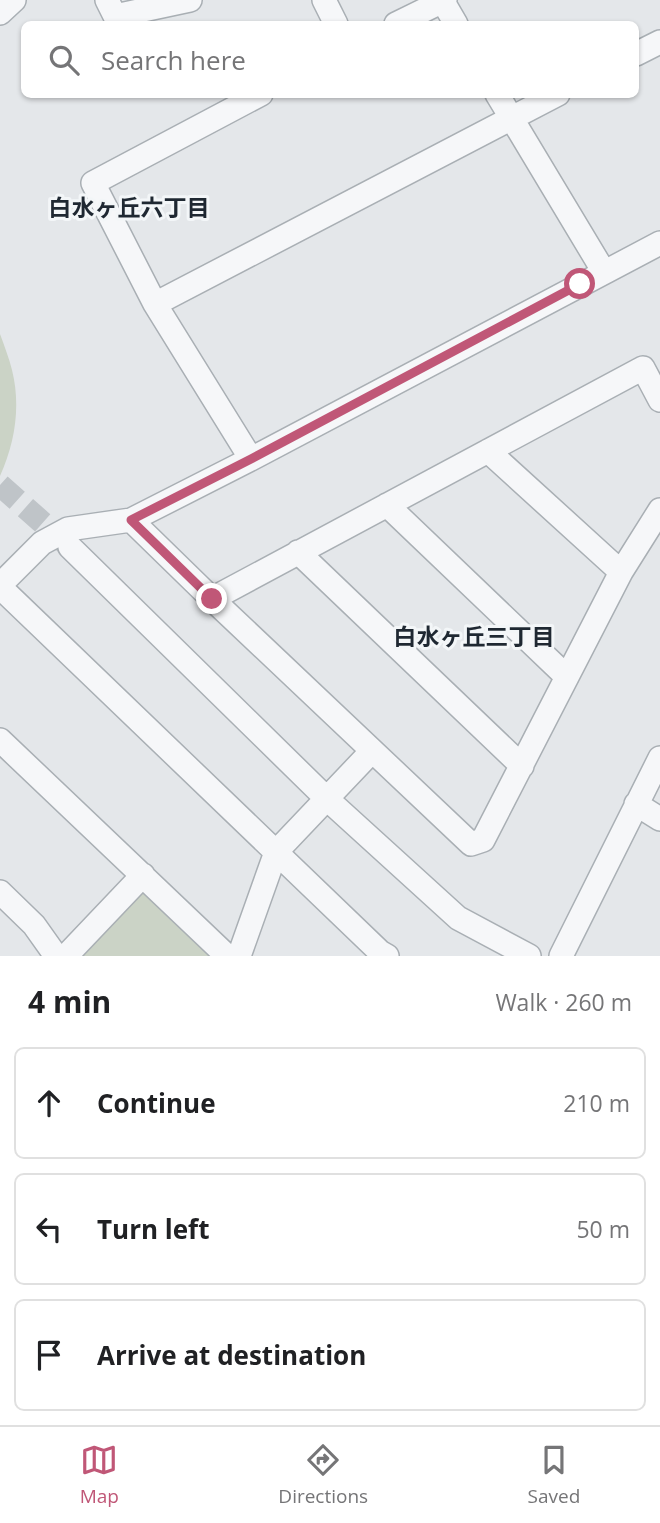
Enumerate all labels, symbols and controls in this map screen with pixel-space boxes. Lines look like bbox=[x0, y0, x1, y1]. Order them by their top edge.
search box bbox=[21, 21, 639, 98]
icon: search bbox=[45, 41, 83, 79]
text: Search here bbox=[101, 42, 246, 78]
district label: 白水ヶ丘六丁目 bbox=[49, 191, 210, 223]
route start bbox=[564, 268, 595, 299]
route end bbox=[196, 583, 227, 614]
district label: 白水ヶ丘三丁目 bbox=[394, 620, 555, 652]
text: 4 min bbox=[28, 981, 111, 1022]
text: Walk · 260 m bbox=[495, 986, 632, 1018]
icon: ahead bbox=[30, 1084, 68, 1122]
text: Continue bbox=[97, 1085, 216, 1121]
text: 210 m bbox=[563, 1087, 630, 1119]
icon: left bbox=[30, 1210, 68, 1248]
text: Turn left bbox=[97, 1211, 209, 1247]
text: 50 m bbox=[576, 1213, 630, 1245]
icon: arrive bbox=[30, 1336, 68, 1374]
text: Arrive at destination bbox=[97, 1337, 366, 1373]
tab: Map bbox=[80, 1441, 119, 1509]
tab: Directions bbox=[278, 1441, 368, 1509]
tab: Saved bbox=[528, 1441, 580, 1509]

